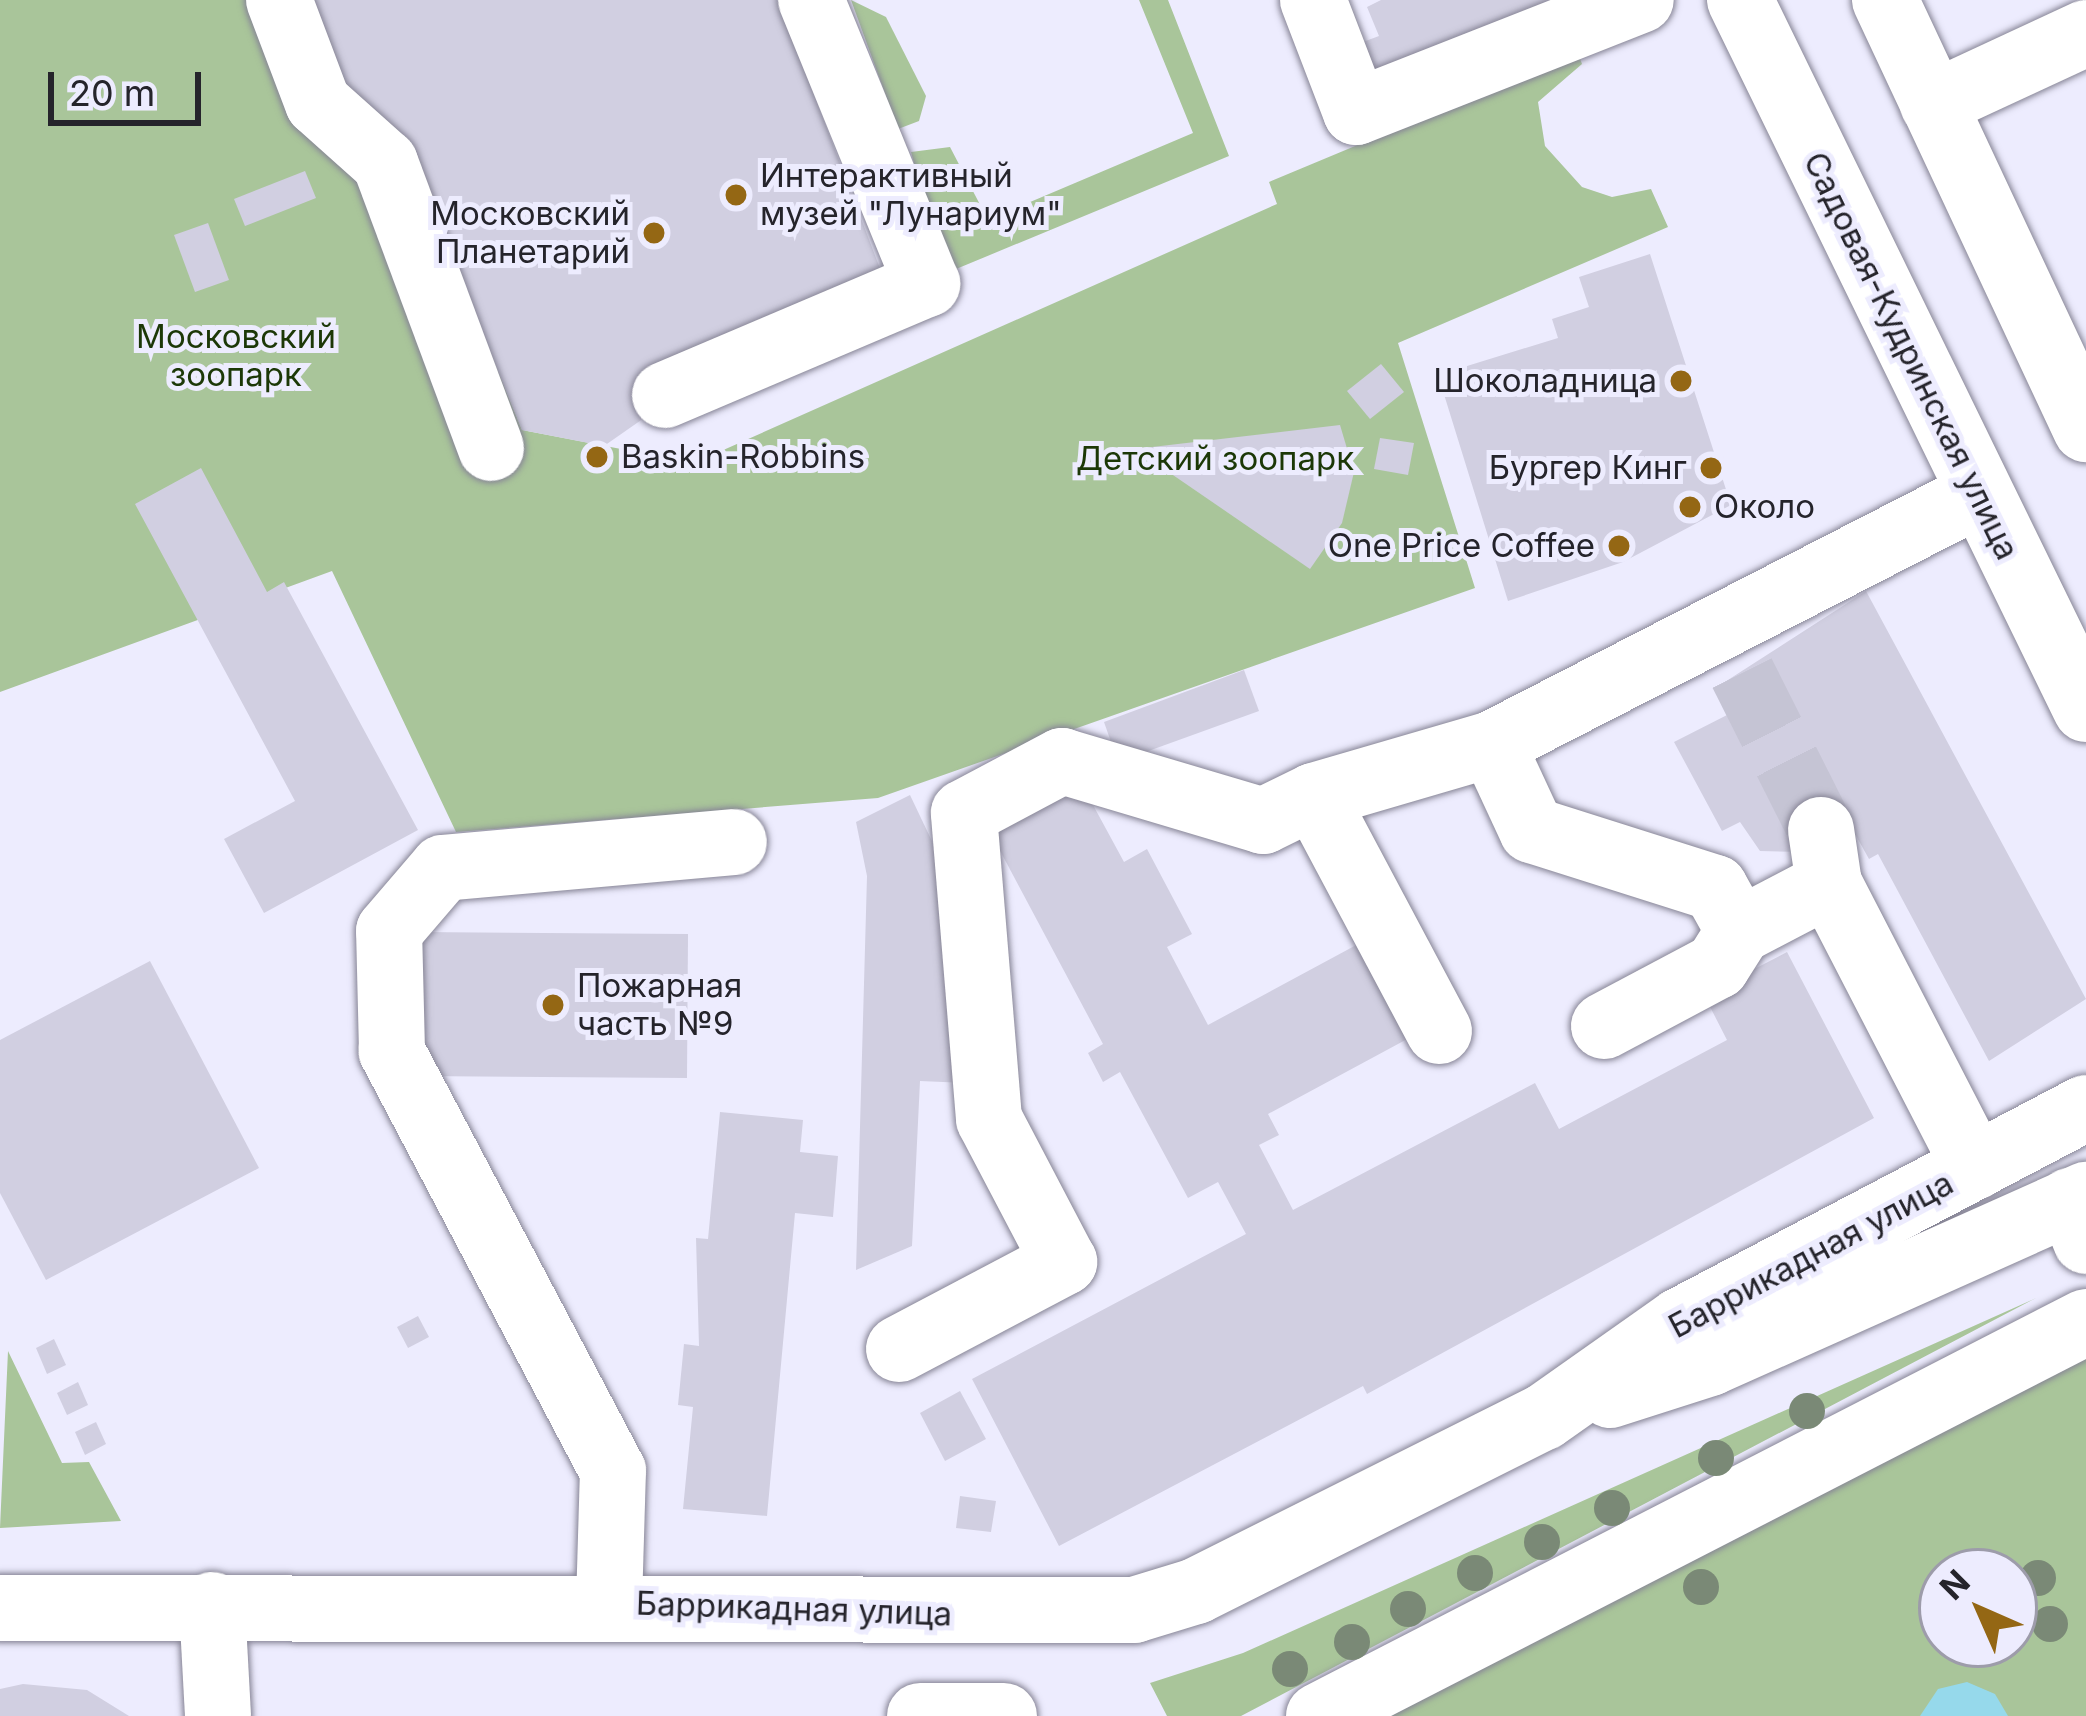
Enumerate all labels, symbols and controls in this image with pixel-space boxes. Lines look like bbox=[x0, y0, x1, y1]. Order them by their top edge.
scale bar bbox=[54, 48, 207, 122]
text: 20 m bbox=[69, 71, 155, 115]
street label: Садовая-Кудринская улица bbox=[1795, 146, 2027, 566]
place label: Интерактивный музей "Лунариум" bbox=[760, 156, 1062, 234]
marker: Интерактивный музей "Лунариум" bbox=[723, 182, 749, 208]
place label: Московский Планетарий bbox=[430, 194, 630, 272]
marker: Московский Планетарий bbox=[641, 220, 667, 246]
park label: Московский зоопарк bbox=[136, 317, 336, 395]
place label: Шоколадница bbox=[1433, 361, 1657, 401]
marker: Шоколадница bbox=[1668, 368, 1694, 394]
place label: Baskin-Robbins bbox=[621, 437, 865, 477]
park label: Детский зоопарк bbox=[1076, 439, 1354, 479]
marker: Baskin-Robbins bbox=[584, 444, 610, 470]
place label: Бургер Кинг bbox=[1489, 448, 1687, 488]
marker: Бургер Кинг bbox=[1698, 455, 1724, 481]
place label: Около bbox=[1714, 487, 1815, 527]
marker: Около bbox=[1677, 494, 1703, 520]
place label: One Price Coffee bbox=[1328, 526, 1595, 566]
marker: One Price Coffee bbox=[1606, 533, 1632, 559]
place label: Пожарная часть №9 bbox=[577, 966, 742, 1044]
marker: Пожарная часть №9 bbox=[540, 992, 566, 1018]
street label: Баррикадная улица bbox=[1662, 1163, 1960, 1347]
north arrow bbox=[1918, 1548, 2038, 1668]
text: N bbox=[1932, 1562, 1978, 1608]
street label: Баррикадная улица bbox=[635, 1584, 953, 1634]

